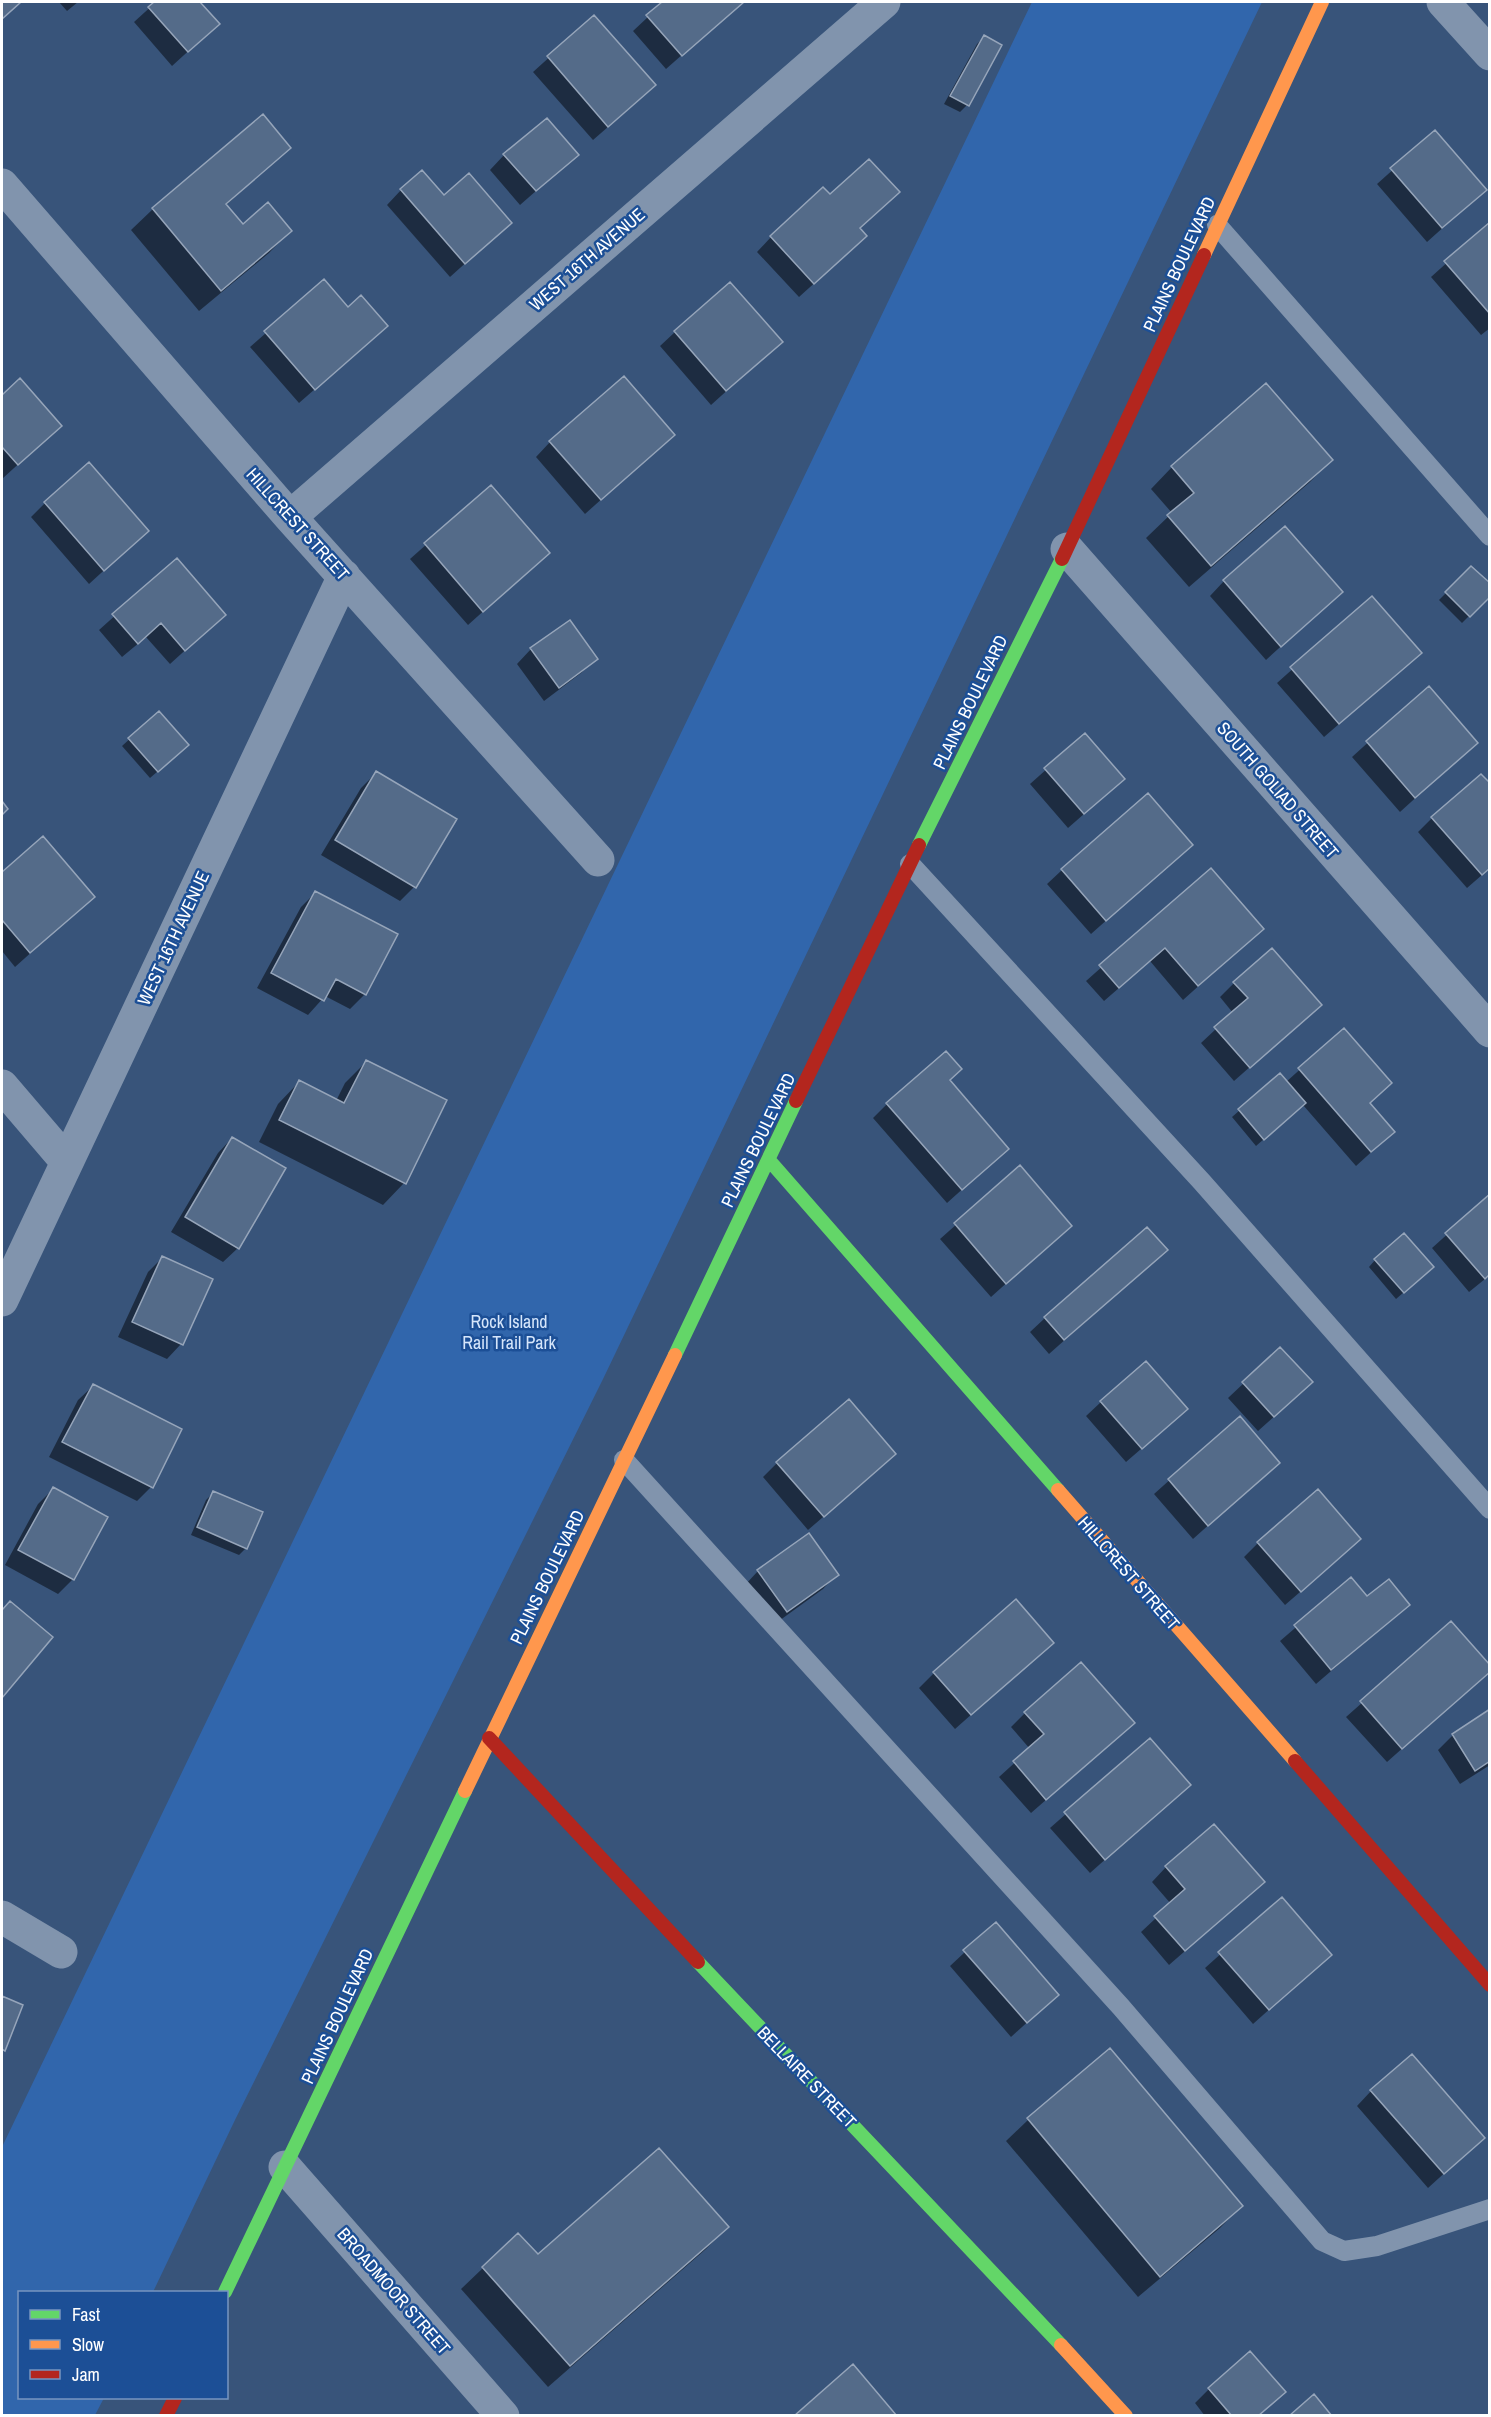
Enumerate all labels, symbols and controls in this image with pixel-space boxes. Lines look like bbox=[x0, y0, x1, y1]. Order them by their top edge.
street label: PLAINS BOULEVARD bbox=[1137, 192, 1221, 336]
street label: WEST 16TH AVENUE bbox=[524, 202, 650, 316]
street label: HILLCREST STREET bbox=[241, 462, 355, 586]
street label: PLAINS BOULEVARD bbox=[927, 631, 1013, 773]
street label: SOUTH GOLIAD STREET bbox=[1212, 716, 1344, 864]
street label: WEST 16TH AVENUE bbox=[131, 867, 215, 1009]
street label: PLAINS BOULEVARD bbox=[715, 1069, 801, 1211]
park label: Rock Island Rail Trail Park bbox=[462, 1309, 556, 1355]
street label: PLAINS BOULEVARD bbox=[504, 1506, 590, 1648]
street label: HILLCREST STREET bbox=[1073, 1511, 1185, 1635]
street label: PLAINS BOULEVARD bbox=[295, 1944, 379, 2088]
street label: BELLAIRE STREET bbox=[752, 2021, 862, 2133]
street label: BROADMOOR STREET bbox=[332, 2222, 456, 2360]
legend bbox=[18, 2291, 228, 2399]
text: Fast bbox=[72, 2302, 100, 2327]
text: Slow bbox=[72, 2332, 104, 2357]
text: Jam bbox=[72, 2362, 100, 2387]

